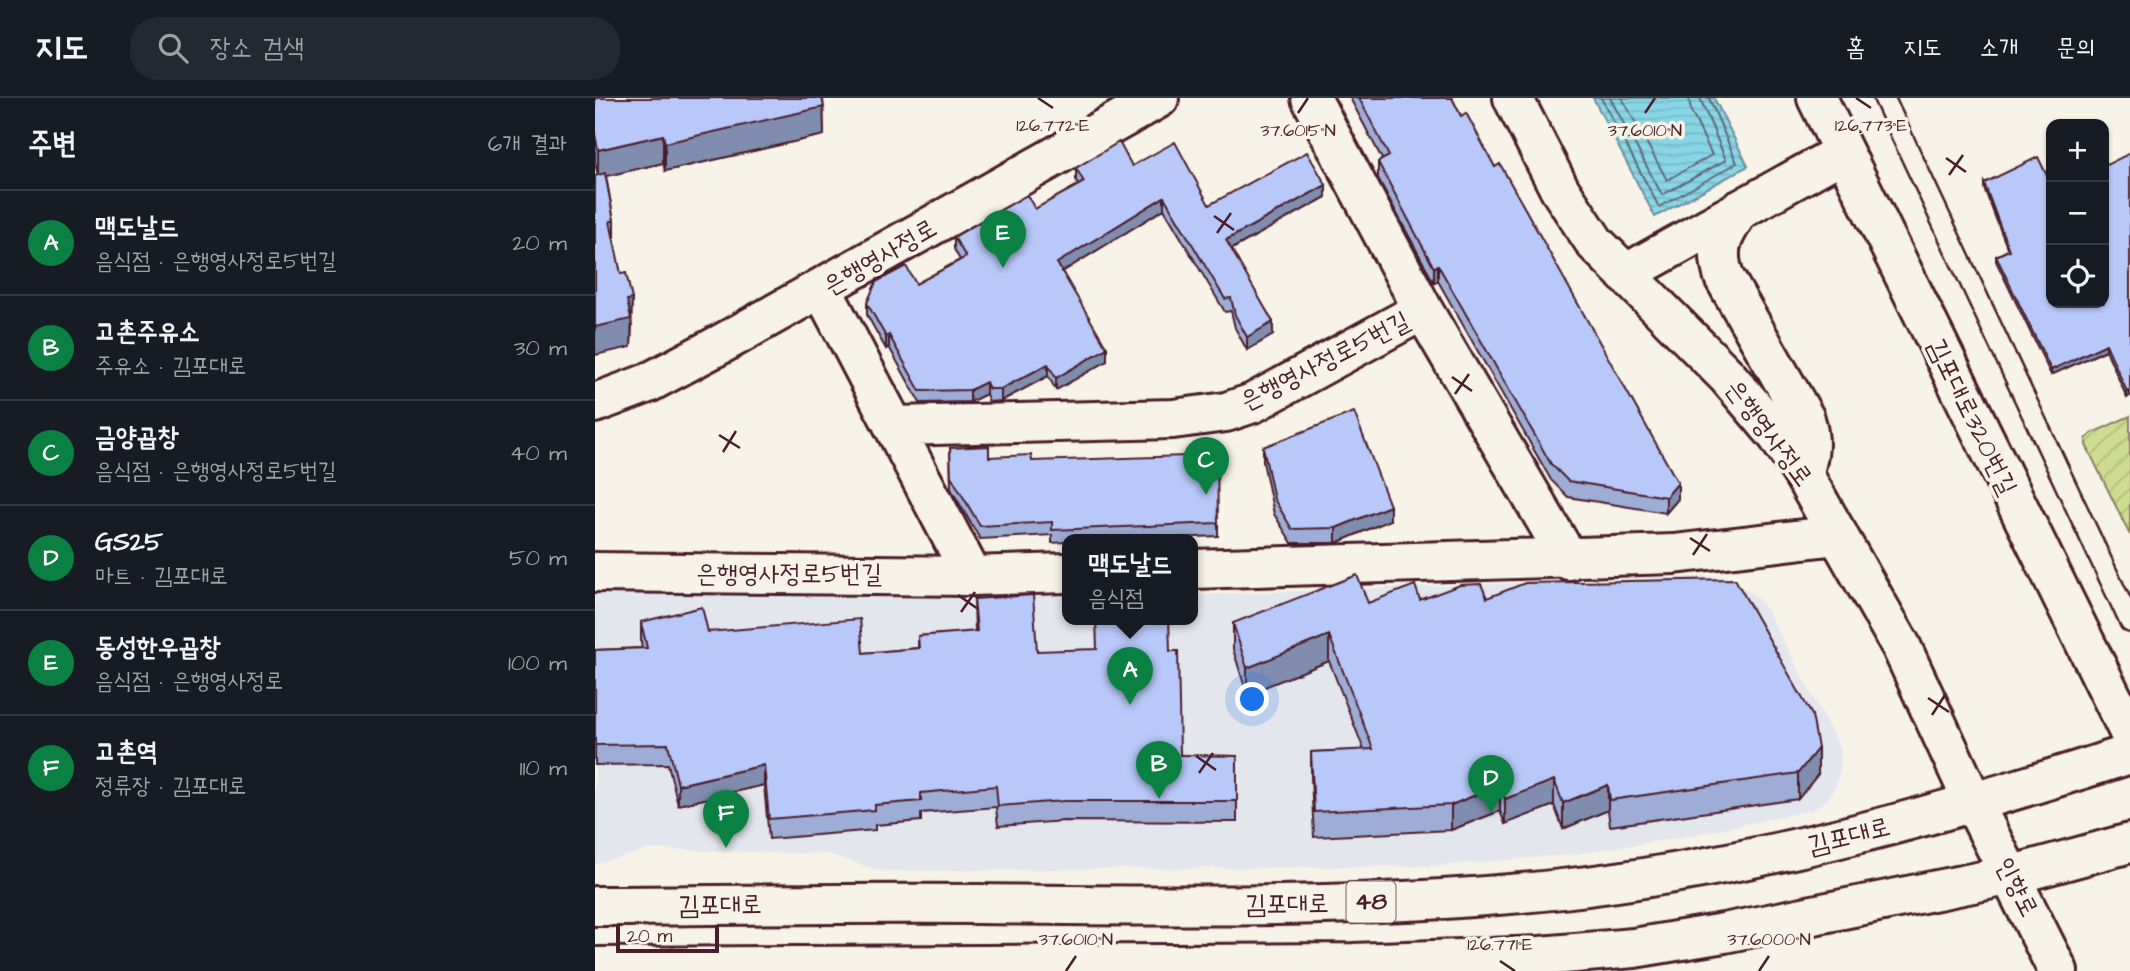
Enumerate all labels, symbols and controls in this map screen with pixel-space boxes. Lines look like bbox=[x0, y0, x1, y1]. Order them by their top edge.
search box bbox=[130, 17, 620, 80]
text: 지도 bbox=[35, 25, 88, 71]
icon: search bbox=[154, 29, 192, 67]
text: 장소 검색 bbox=[210, 30, 304, 66]
text: 홈 bbox=[1846, 31, 1865, 65]
text: 지도 bbox=[1903, 31, 1942, 65]
text: 소개 bbox=[1980, 31, 2018, 65]
text: 문의 bbox=[2056, 31, 2095, 65]
text: 126.772°E bbox=[1016, 113, 1090, 138]
text: 126.773°E bbox=[1835, 113, 1908, 138]
text: 37.6015°N bbox=[1260, 118, 1336, 143]
text: 37.6010°N bbox=[1608, 118, 1682, 143]
map controls bbox=[2046, 119, 2109, 308]
button: + bbox=[2046, 119, 2109, 182]
text: 주변 bbox=[28, 123, 76, 165]
text: 6개 결과 bbox=[488, 128, 567, 160]
button: − bbox=[2046, 182, 2109, 245]
text: 맥도날드 bbox=[95, 209, 179, 245]
street label: 은행영사정로 bbox=[817, 210, 943, 304]
pin: E bbox=[980, 210, 1026, 268]
text: A bbox=[44, 227, 58, 259]
text: 20 m bbox=[512, 227, 567, 259]
text: 음식점 · 은행영사정로5번길 bbox=[95, 245, 337, 277]
button: locate bbox=[2046, 245, 2109, 308]
street label: 은행영사정로5번길 bbox=[1234, 303, 1416, 419]
text: 고촌주유소 bbox=[95, 314, 200, 350]
text: B bbox=[43, 332, 59, 364]
text: 30 m bbox=[514, 332, 567, 364]
street label: 김포대로320번길 bbox=[1919, 333, 2025, 501]
text: 주유소 · 김포대로 bbox=[95, 350, 246, 382]
street label: 은행영사정로 bbox=[1717, 372, 1821, 494]
text: 금양곱창 bbox=[95, 419, 179, 455]
text: C bbox=[43, 437, 59, 469]
text: 40 m bbox=[510, 437, 567, 469]
pin: C bbox=[1183, 437, 1229, 495]
text: 음식점 · 은행영사정로5번길 bbox=[95, 455, 337, 487]
text: GS25 bbox=[95, 524, 163, 560]
popup bbox=[1062, 534, 1198, 625]
text: D bbox=[44, 542, 58, 574]
text: 50 m bbox=[509, 542, 567, 574]
text: 맥도날드 bbox=[1088, 546, 1172, 582]
street label: 은행영사정로5번길 bbox=[696, 556, 882, 592]
text: 마트 · 김포대로 bbox=[95, 560, 228, 592]
text: 음식점 bbox=[1088, 582, 1144, 614]
text: 동성한우곱창 bbox=[95, 629, 221, 665]
text: E bbox=[44, 647, 58, 679]
text: 100 m bbox=[508, 647, 567, 679]
pin: A bbox=[1107, 647, 1153, 705]
text: 음식점 · 은행영사정로 bbox=[95, 665, 283, 697]
your location bbox=[1235, 682, 1269, 716]
text: 고촌역 bbox=[95, 734, 158, 770]
pin: B bbox=[1136, 741, 1182, 799]
text: F bbox=[43, 752, 59, 784]
text: 110 m bbox=[519, 752, 567, 784]
pin: D bbox=[1468, 755, 1514, 813]
text: 정류장 · 김포대로 bbox=[95, 770, 246, 802]
pin: F bbox=[703, 790, 749, 848]
street label: 김포대로 bbox=[1804, 808, 1894, 864]
street label: 인향로 bbox=[1987, 851, 2047, 923]
road number: 48 bbox=[1347, 882, 1395, 922]
street label: 김포대로 bbox=[1245, 885, 1329, 923]
street label: 김포대로 bbox=[678, 886, 762, 924]
scale bar bbox=[616, 922, 719, 954]
text: 20 m bbox=[627, 923, 672, 950]
text: 37.6010°N bbox=[1039, 927, 1113, 952]
text: 37.6000°N bbox=[1727, 927, 1811, 952]
text: 126.771°E bbox=[1467, 932, 1533, 957]

